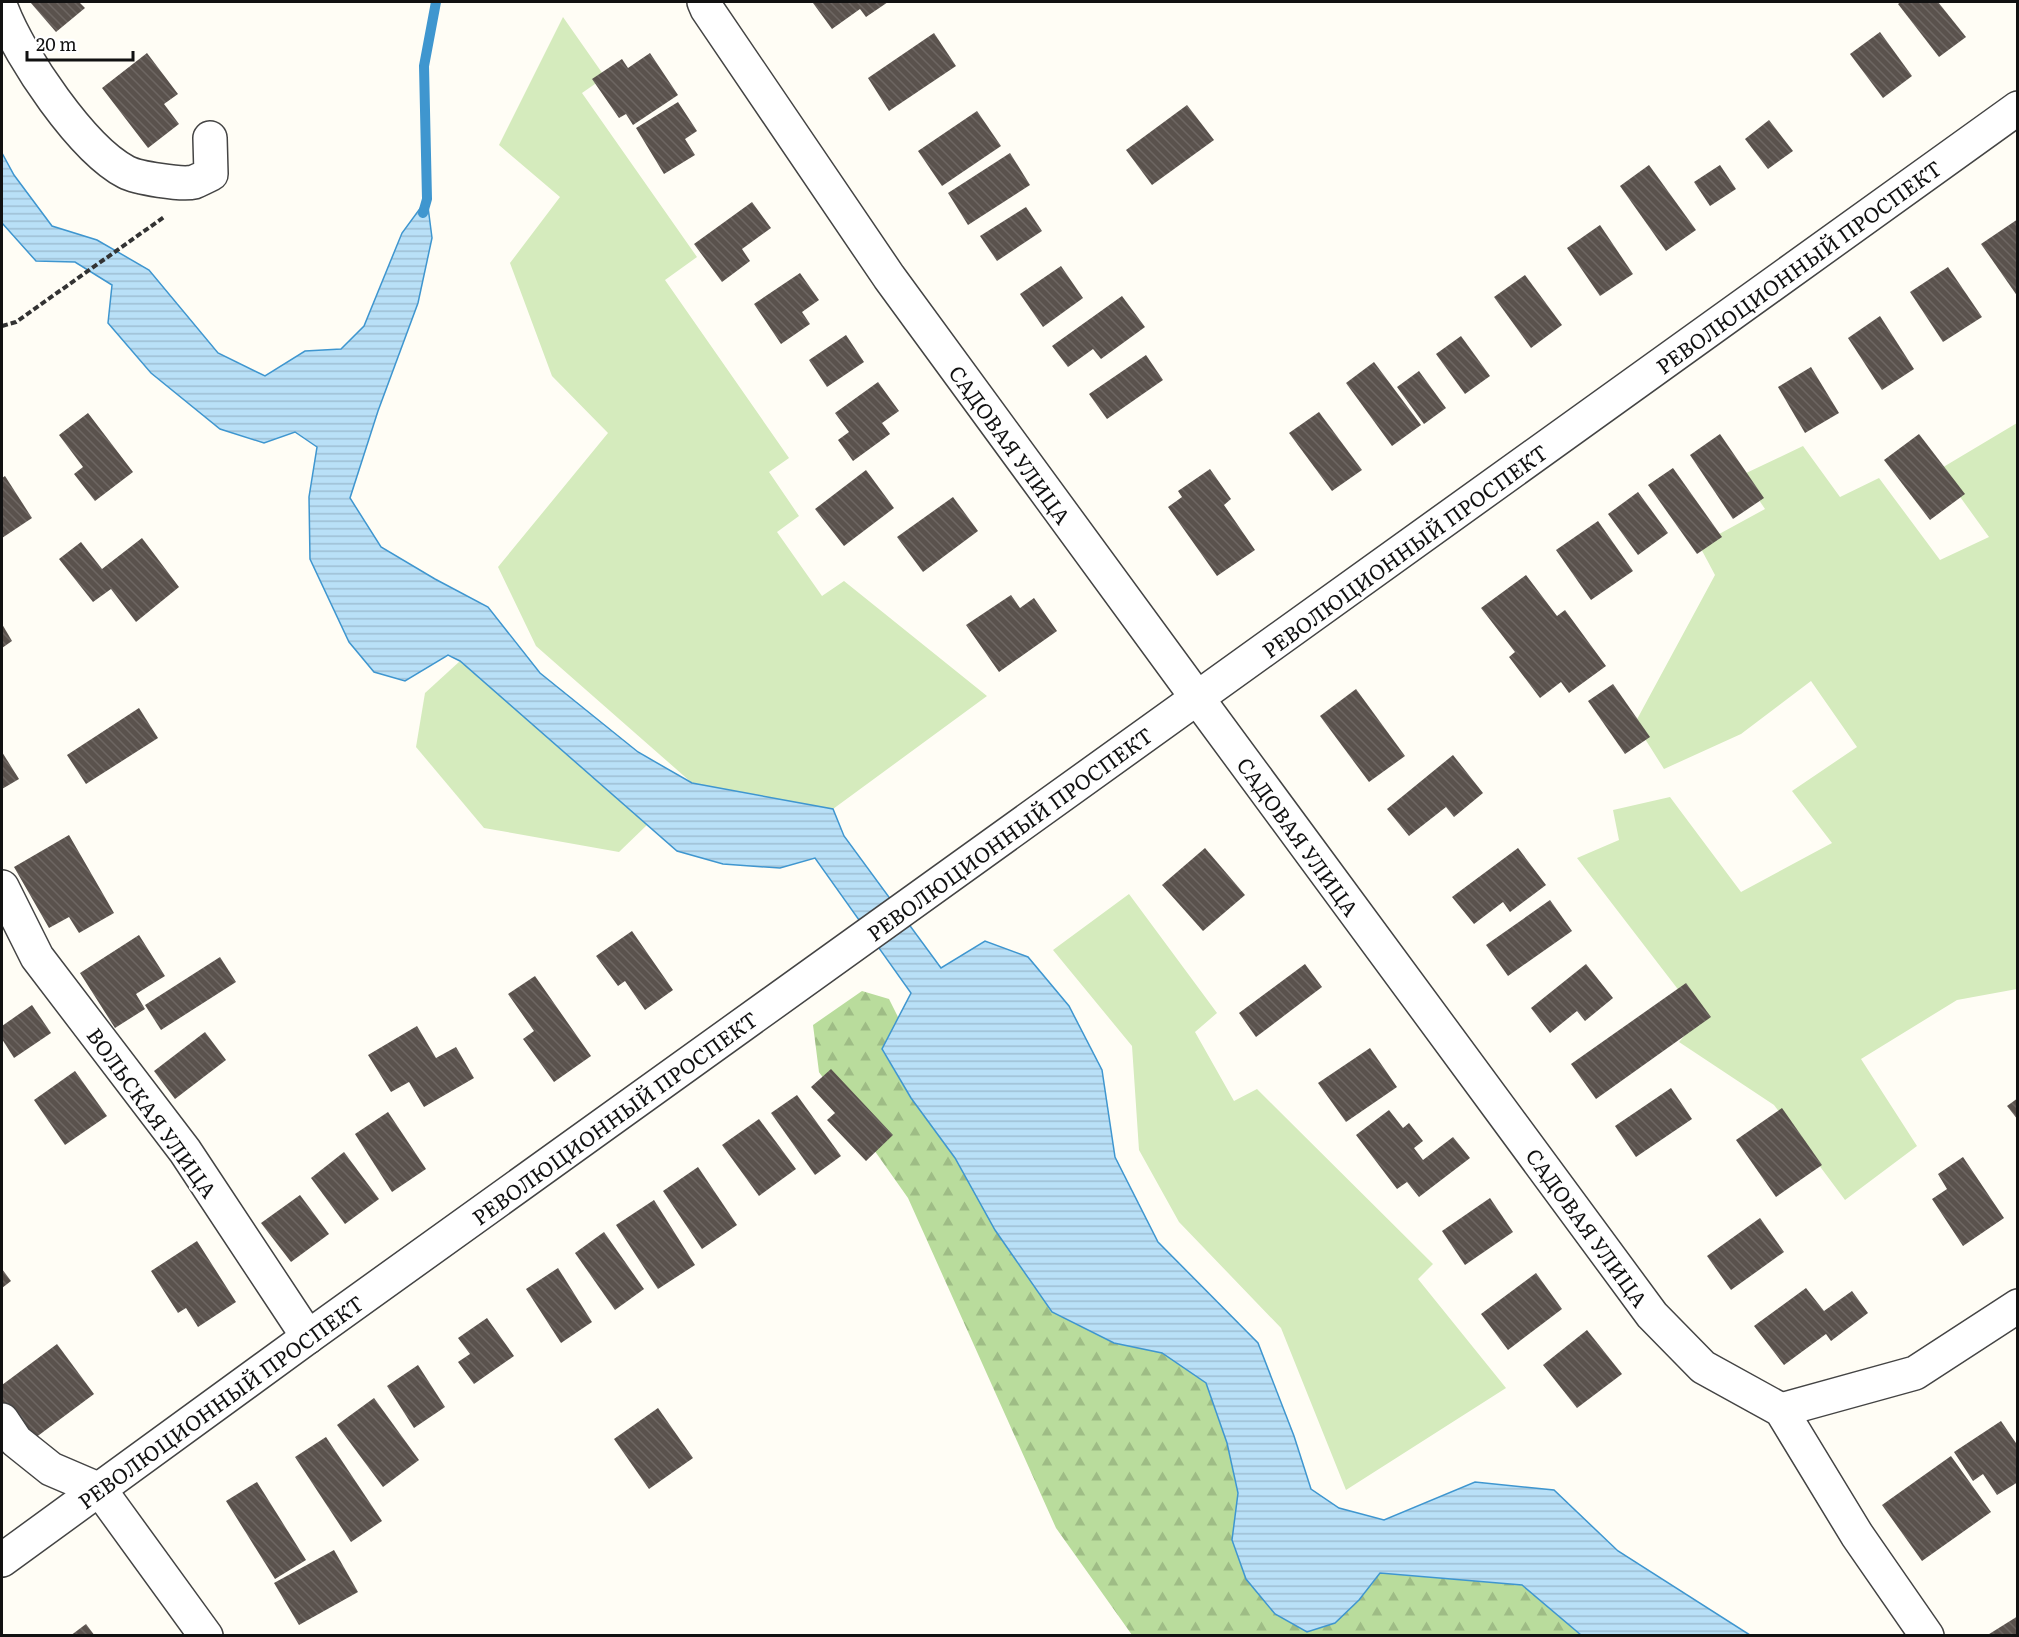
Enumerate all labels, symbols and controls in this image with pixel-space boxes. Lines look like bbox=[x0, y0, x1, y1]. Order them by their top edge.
scale bar bbox=[27, 24, 134, 62]
text: 20 m bbox=[36, 30, 77, 57]
street label: РЕВОЛЮЦИОННЫЙ ПРОСПЕКТ bbox=[1649, 152, 1947, 380]
street label: САДОВАЯ УЛИЦА bbox=[943, 358, 1080, 530]
street label: РЕВОЛЮЦИОННЫЙ ПРОСПЕКТ bbox=[1255, 436, 1553, 664]
street label: РЕВОЛЮЦИОННЫЙ ПРОСПЕКТ bbox=[860, 719, 1158, 947]
street label: САДОВАЯ УЛИЦА bbox=[1231, 750, 1368, 922]
street label: РЕВОЛЮЦИОННЫЙ ПРОСПЕКТ bbox=[465, 1003, 763, 1231]
street label: ВОЛЬСКАЯ УЛИЦА bbox=[81, 1020, 226, 1204]
street label: САДОВАЯ УЛИЦА bbox=[1520, 1141, 1657, 1313]
street label: РЕВОЛЮЦИОННЫЙ ПРОСПЕКТ bbox=[71, 1287, 369, 1515]

